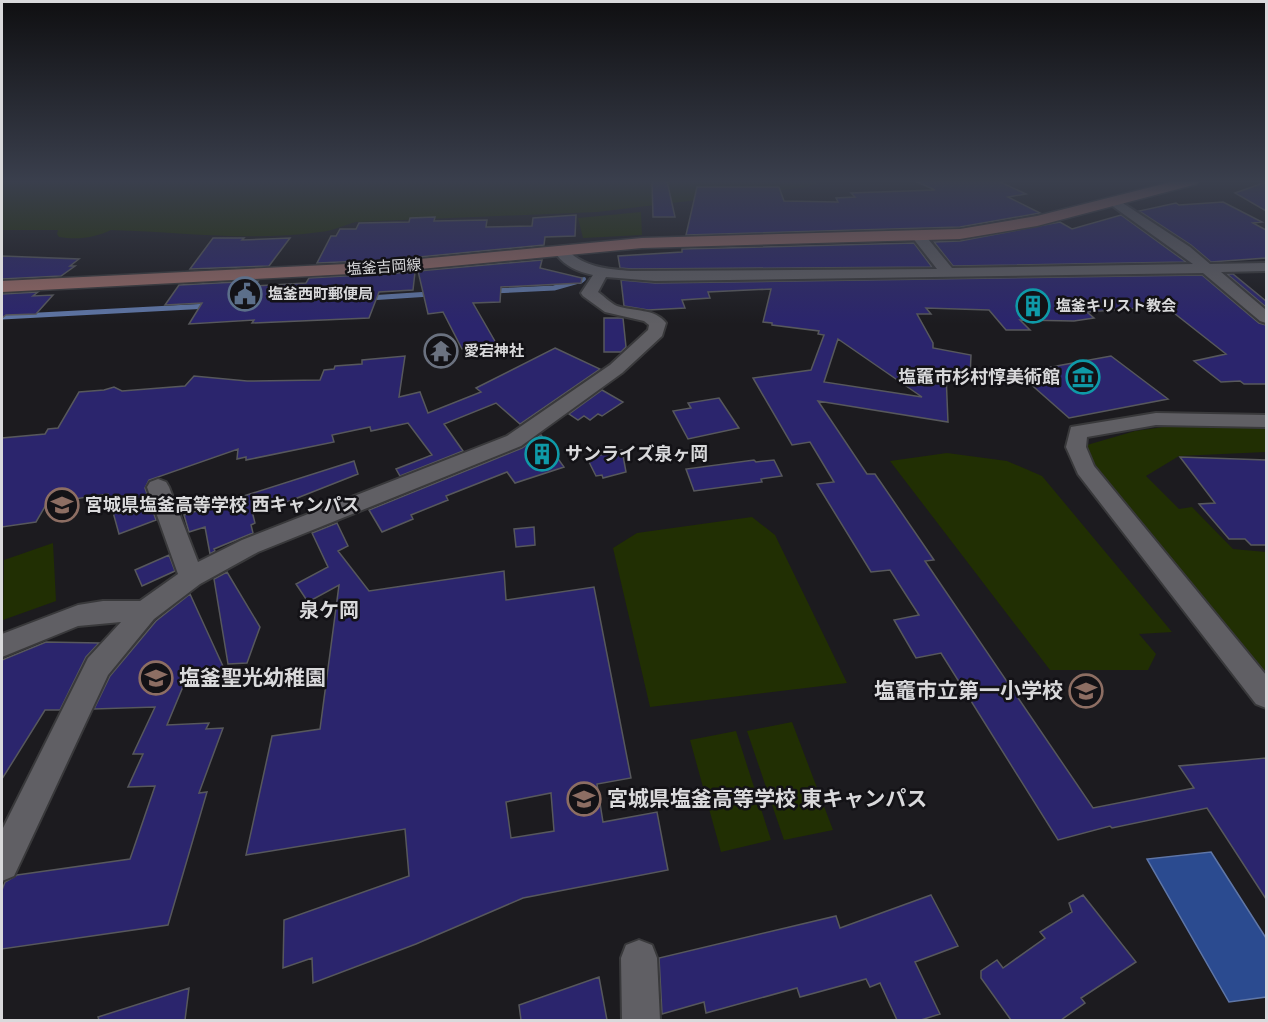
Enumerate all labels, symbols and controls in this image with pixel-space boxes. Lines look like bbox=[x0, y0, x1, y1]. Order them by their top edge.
street label: 塩釜吉岡線 bbox=[346, 254, 422, 279]
public building icon: 塩釜西町郵便局 bbox=[227, 276, 263, 312]
place label: 塩釜西町郵便局 bbox=[268, 284, 373, 303]
building icon: 塩釜キリスト教会 bbox=[1015, 288, 1051, 324]
place label: 塩釜キリスト教会 bbox=[1056, 296, 1176, 315]
temple icon: 愛宕神社 bbox=[423, 333, 459, 369]
place label: 愛宕神社 bbox=[464, 341, 524, 360]
museum icon: 塩竈市杉村惇美術館 bbox=[1065, 359, 1101, 395]
place label: 塩竈市杉村惇美術館 bbox=[898, 365, 1060, 388]
building icon: サンライズ泉ヶ岡 bbox=[524, 436, 560, 472]
place label: サンライズ泉ヶ岡 bbox=[565, 442, 708, 465]
school or university icon: 宮城県塩釜高等学校 西キャンパス bbox=[44, 487, 80, 523]
place label: 宮城県塩釜高等学校 西キャンパス bbox=[85, 493, 360, 516]
district label: 泉ケ岡 bbox=[299, 597, 359, 623]
school or university icon: 塩釜聖光幼稚園 bbox=[138, 660, 174, 696]
place label: 塩釜聖光幼稚園 bbox=[179, 664, 326, 691]
school or university icon: 塩竈市立第一小学校 bbox=[1068, 673, 1104, 709]
place label: 塩竈市立第一小学校 bbox=[874, 677, 1063, 704]
school or university icon: 宮城県塩釜高等学校 東キャンパス bbox=[566, 781, 602, 817]
place label: 宮城県塩釜高等学校 東キャンパス bbox=[607, 785, 927, 812]

